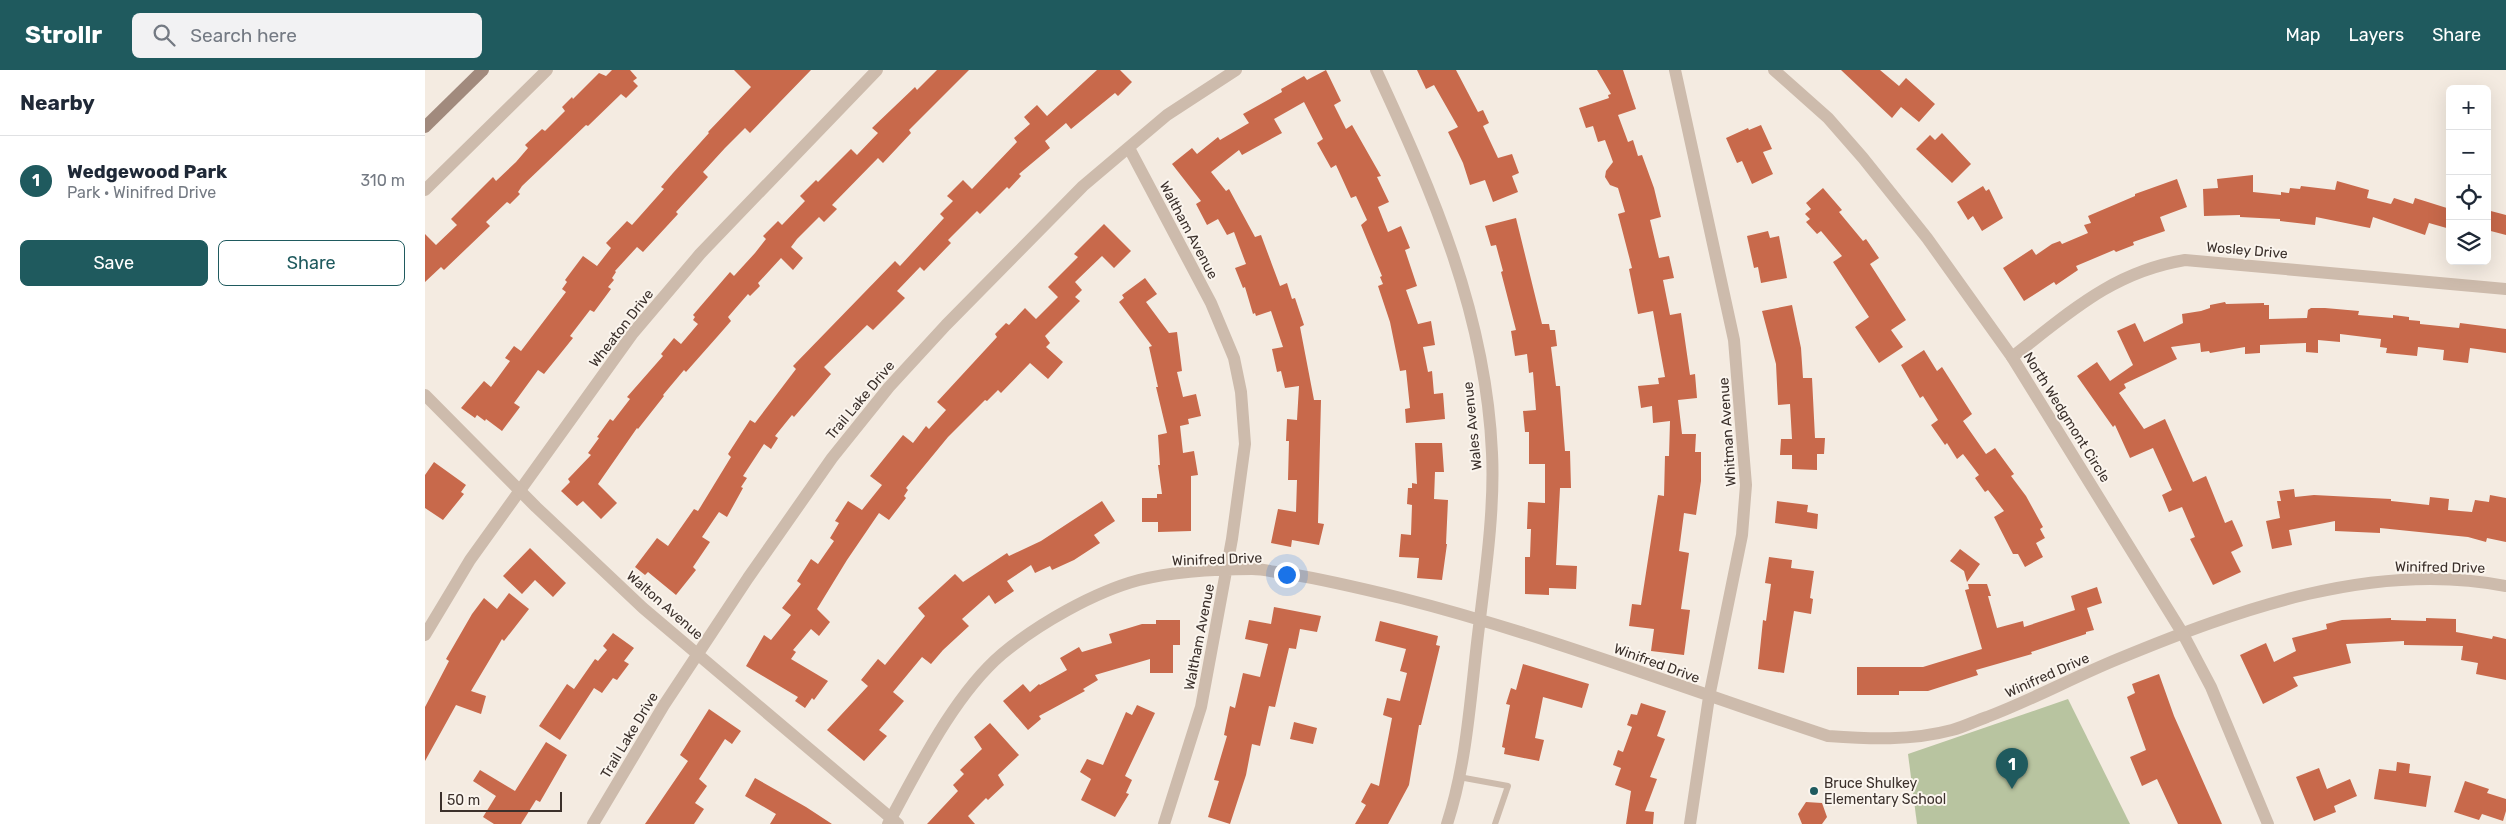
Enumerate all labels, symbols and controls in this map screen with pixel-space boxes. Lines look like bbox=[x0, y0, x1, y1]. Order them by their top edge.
search box bbox=[132, 13, 482, 58]
text: Strollr bbox=[25, 21, 102, 49]
icon: search bbox=[150, 21, 178, 49]
text: Search here bbox=[190, 24, 297, 47]
text: Map bbox=[2286, 24, 2321, 46]
text: Layers bbox=[2349, 24, 2404, 46]
text: Share bbox=[2432, 24, 2481, 46]
map controls bbox=[2446, 85, 2491, 265]
button: + bbox=[2446, 85, 2491, 130]
text: Nearby bbox=[20, 90, 95, 115]
button: − bbox=[2446, 130, 2491, 175]
text: Wedgewood Park bbox=[67, 160, 227, 183]
text: 1 bbox=[32, 171, 40, 190]
text: 310 m bbox=[361, 171, 405, 190]
button: locate bbox=[2446, 175, 2491, 220]
street label: Waltham Avenue bbox=[1156, 178, 1222, 282]
text: Park · Winifred Drive bbox=[67, 183, 216, 202]
button: layers bbox=[2446, 220, 2491, 265]
street label: Wosley Drive bbox=[2206, 238, 2288, 263]
button: Save bbox=[20, 240, 208, 286]
button: Share bbox=[218, 240, 405, 286]
street label: Wheaton Drive bbox=[586, 286, 657, 371]
street label: North Wedgmont Circle bbox=[2020, 349, 2114, 486]
street label: Trail Lake Drive bbox=[823, 357, 898, 443]
street label: Whitman Avenue bbox=[1715, 377, 1740, 487]
street label: Wales Avenue bbox=[1459, 381, 1486, 471]
street label: Winifred Drive bbox=[1172, 549, 1263, 570]
street label: Winifred Drive bbox=[2395, 558, 2485, 577]
your location bbox=[1274, 562, 1300, 588]
street label: Walton Avenue bbox=[623, 567, 707, 643]
street label: Waltham Avenue bbox=[1181, 582, 1218, 692]
street label: Winifred Drive bbox=[1611, 640, 1702, 687]
street label: Winifred Drive bbox=[2002, 649, 2092, 702]
street label: Trail Lake Drive bbox=[597, 689, 662, 781]
pin: 1 bbox=[1996, 748, 2028, 789]
place label: Bruce Shulkey Elementary School bbox=[1824, 775, 1946, 808]
marker: Bruce Shulkey Elementary School bbox=[1808, 785, 1820, 797]
scale bar bbox=[440, 789, 563, 812]
text: 50 m bbox=[447, 792, 480, 809]

